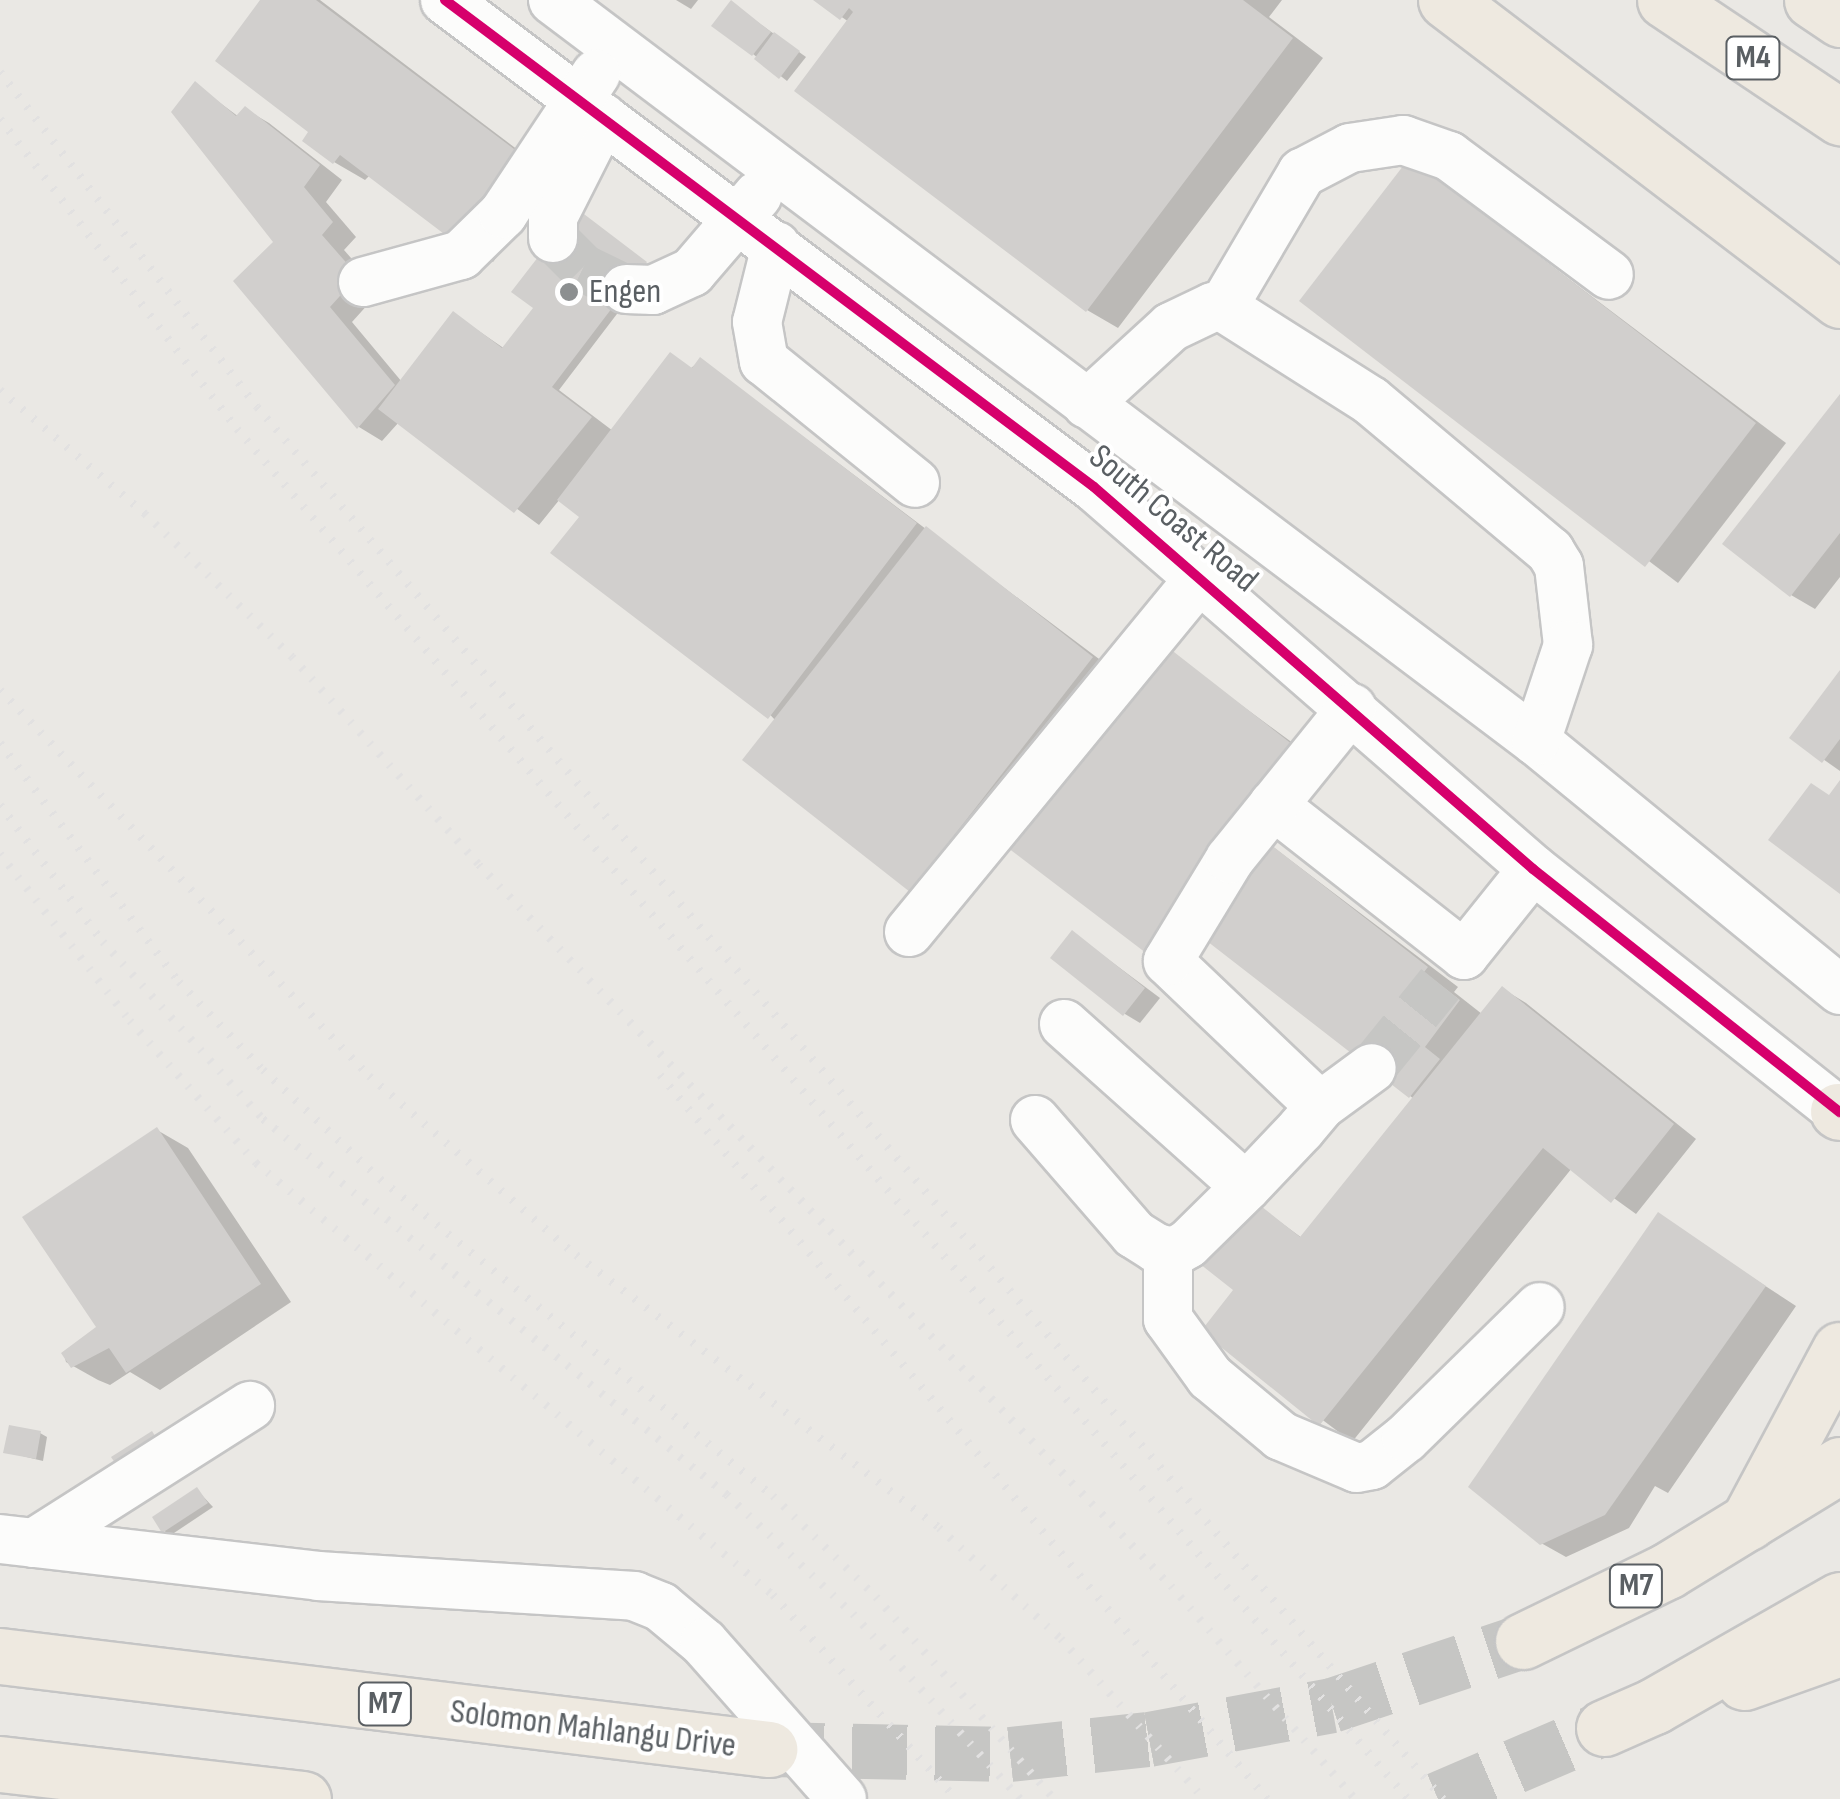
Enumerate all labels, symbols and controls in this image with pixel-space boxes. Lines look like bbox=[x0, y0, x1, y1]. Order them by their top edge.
road number: M4 bbox=[1723, 31, 1783, 85]
place label: Engen bbox=[589, 271, 661, 313]
marker: Engen bbox=[558, 281, 580, 303]
street label: South Coast Road bbox=[1080, 436, 1266, 602]
road number: M7 bbox=[1608, 1559, 1664, 1613]
road number: M7 bbox=[358, 1677, 412, 1731]
street label: Solomon Mahlangu Drive bbox=[448, 1691, 738, 1767]

